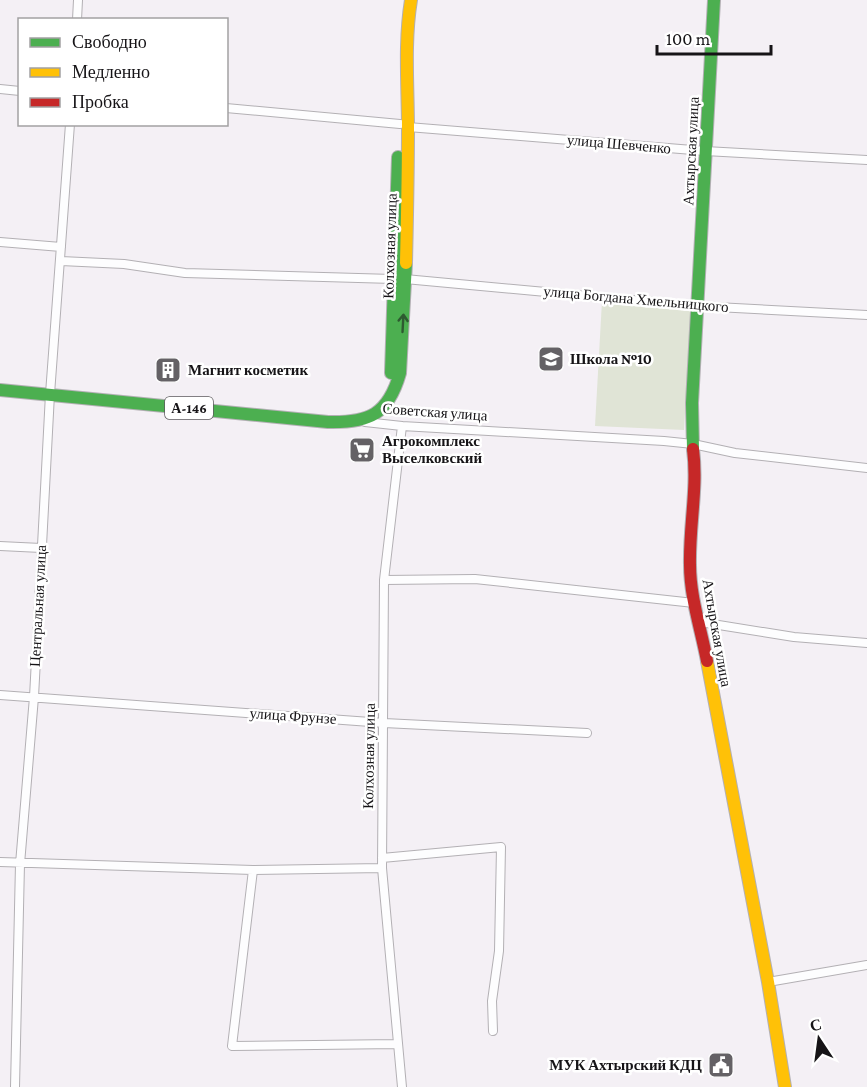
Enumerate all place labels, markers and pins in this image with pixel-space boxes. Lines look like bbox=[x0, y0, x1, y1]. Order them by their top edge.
school or university icon: Школа №10 bbox=[536, 344, 566, 374]
place label: Школа №10 bbox=[570, 351, 652, 367]
building icon: Магнит косметик bbox=[153, 355, 183, 385]
place label: Магнит косметик bbox=[188, 362, 308, 378]
place label: Агрокомплекс Выселковский bbox=[382, 433, 482, 466]
supermarket icon: Агрокомплекс Выселковский bbox=[347, 435, 377, 465]
public building icon: МУК Ахтырский КДЦ bbox=[706, 1050, 736, 1080]
place label: МУК Ахтырский КДЦ bbox=[549, 1057, 702, 1073]

